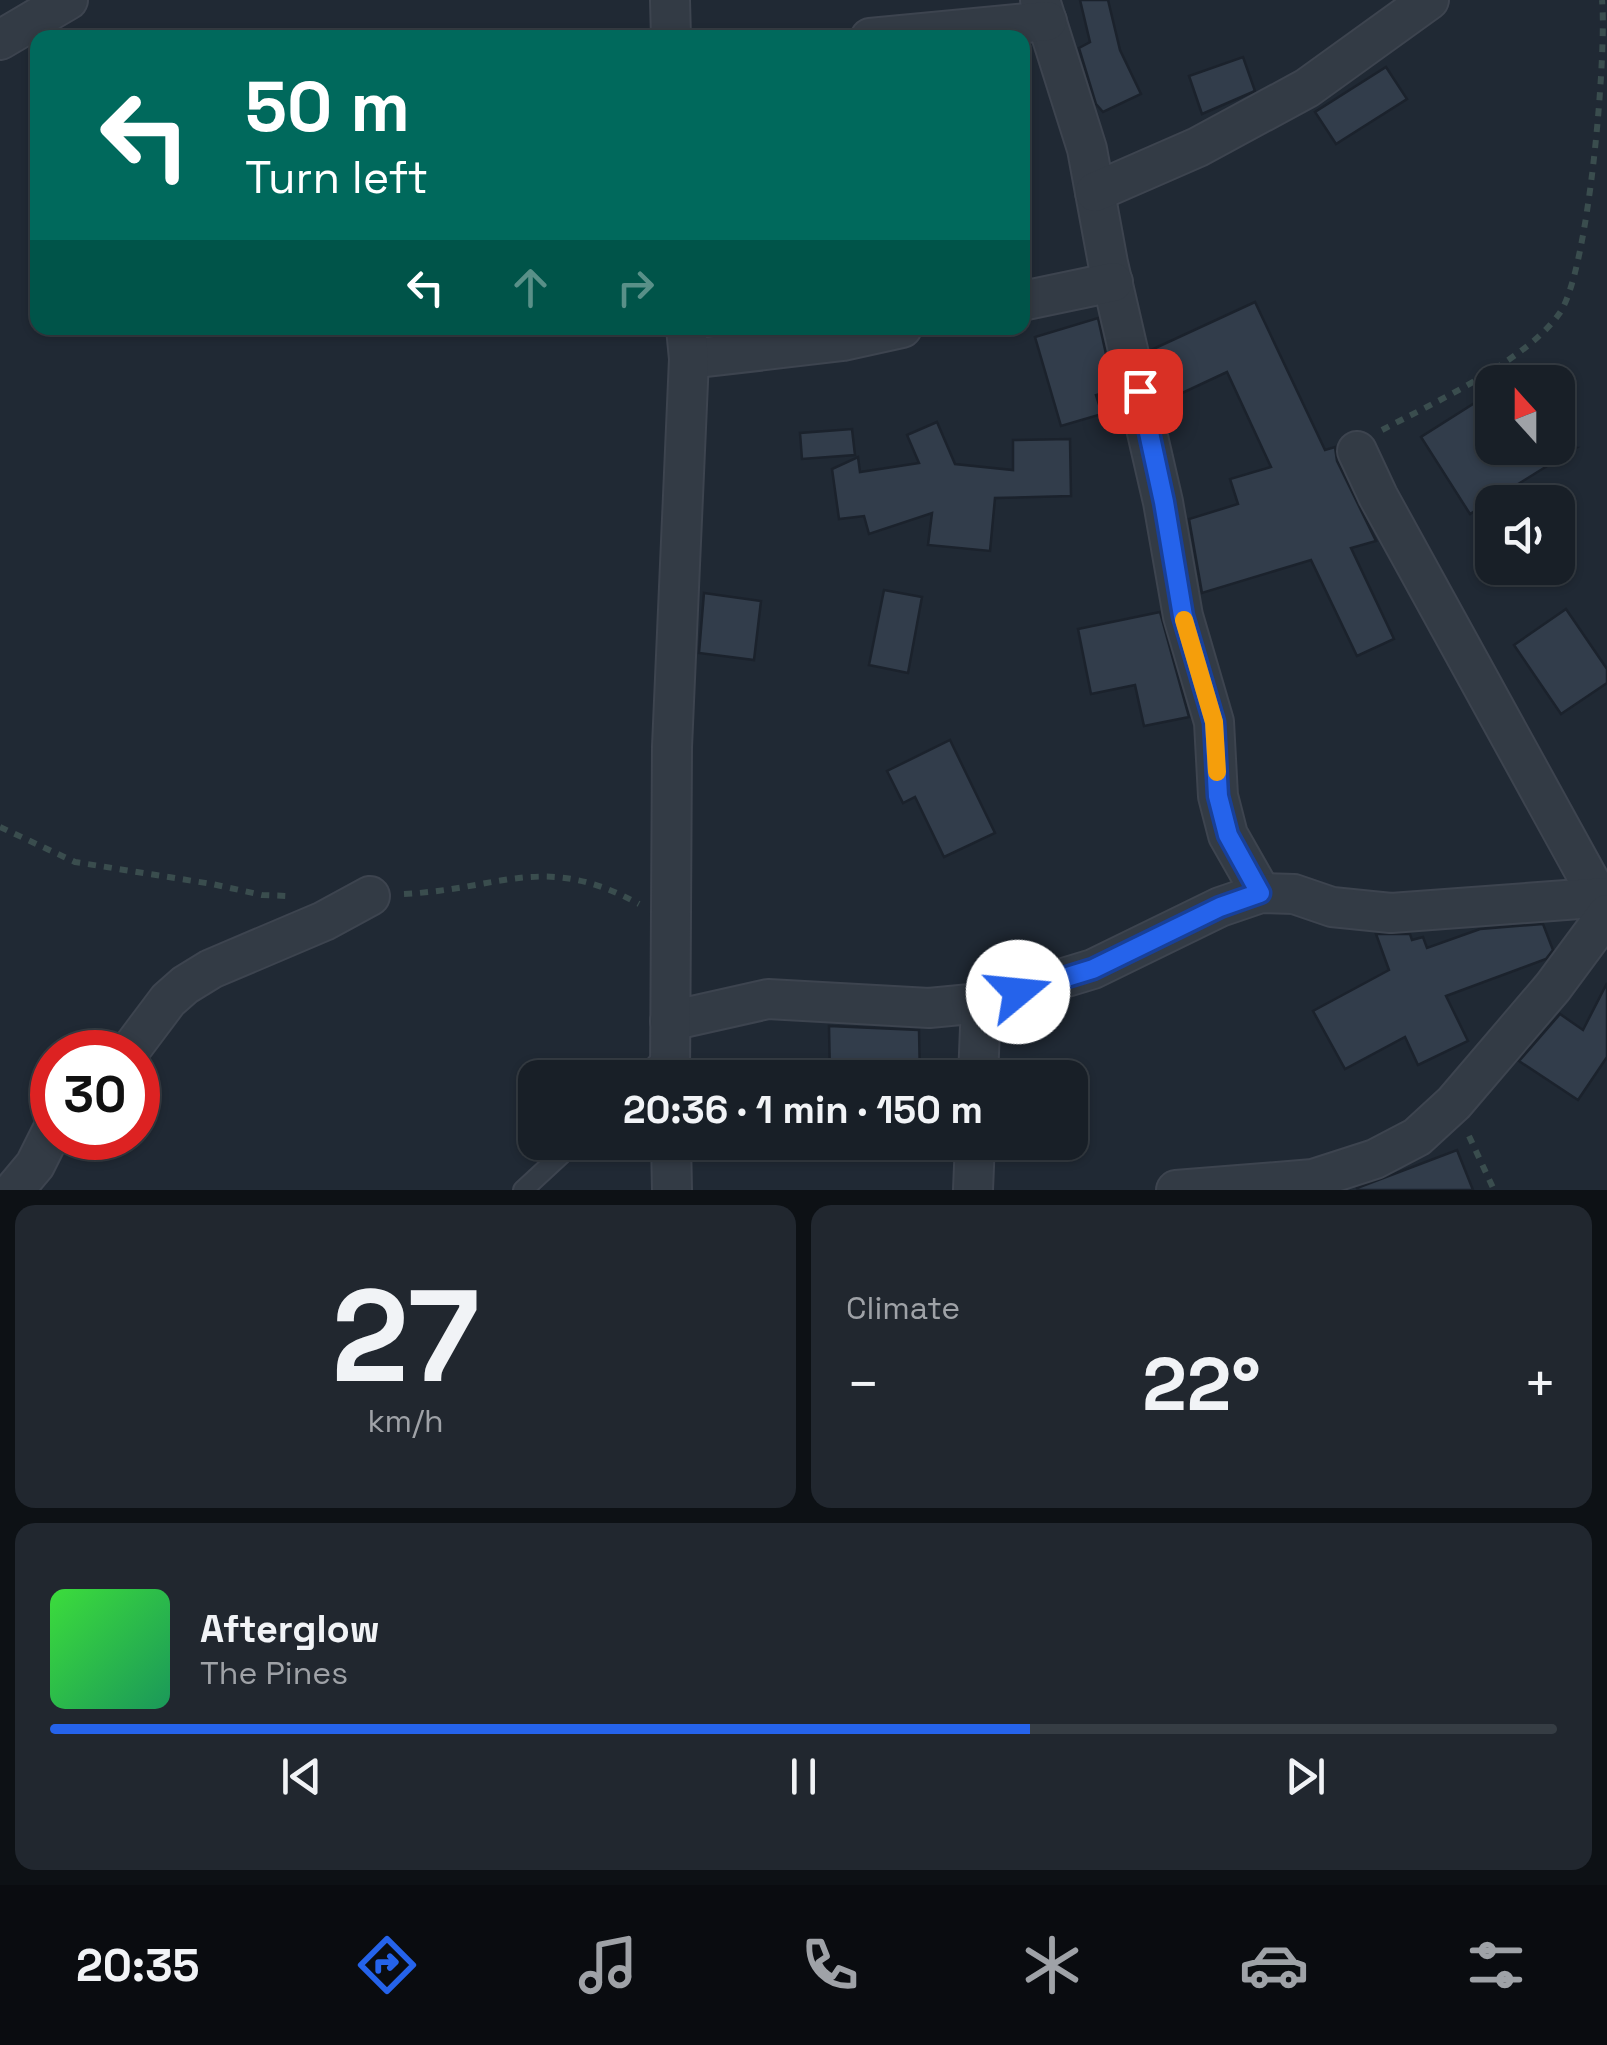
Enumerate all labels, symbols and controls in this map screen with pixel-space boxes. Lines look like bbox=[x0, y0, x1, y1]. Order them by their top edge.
text: 50 m bbox=[245, 62, 410, 151]
icon: left bbox=[80, 70, 210, 200]
text: Turn left bbox=[245, 149, 428, 206]
icon: left bbox=[398, 260, 453, 315]
icon: ahead bbox=[503, 260, 558, 315]
icon: right bbox=[608, 260, 663, 315]
pin bbox=[1098, 349, 1183, 434]
icon: arrive bbox=[1113, 364, 1168, 419]
north arrow bbox=[1475, 365, 1575, 465]
map controls bbox=[1475, 365, 1575, 585]
button: sound bbox=[1475, 485, 1575, 585]
position arrow bbox=[966, 940, 1070, 1044]
speed limit sign: 30 bbox=[30, 1030, 160, 1160]
text: 20:36 · 1 min · 150 m bbox=[623, 1086, 983, 1134]
text: 27 bbox=[332, 1253, 479, 1419]
text: Climate bbox=[846, 1288, 960, 1328]
text: 22° bbox=[1142, 1336, 1261, 1432]
text: − bbox=[846, 1349, 880, 1419]
text: + bbox=[1523, 1349, 1557, 1419]
text: km/h bbox=[367, 1401, 444, 1441]
text: Afterglow bbox=[200, 1605, 380, 1653]
text: The Pines bbox=[200, 1653, 348, 1693]
icon: previous bbox=[274, 1749, 329, 1804]
icon: pause bbox=[776, 1749, 831, 1804]
icon: next bbox=[1278, 1749, 1333, 1804]
icon: directions bbox=[352, 1930, 422, 2000]
icon: music bbox=[573, 1930, 643, 2000]
icon: phone bbox=[795, 1930, 865, 2000]
icon: climate bbox=[1017, 1930, 1087, 2000]
icon: car bbox=[1239, 1930, 1309, 2000]
icon: filters bbox=[1461, 1930, 1531, 2000]
text: 20:35 bbox=[76, 1937, 200, 1994]

